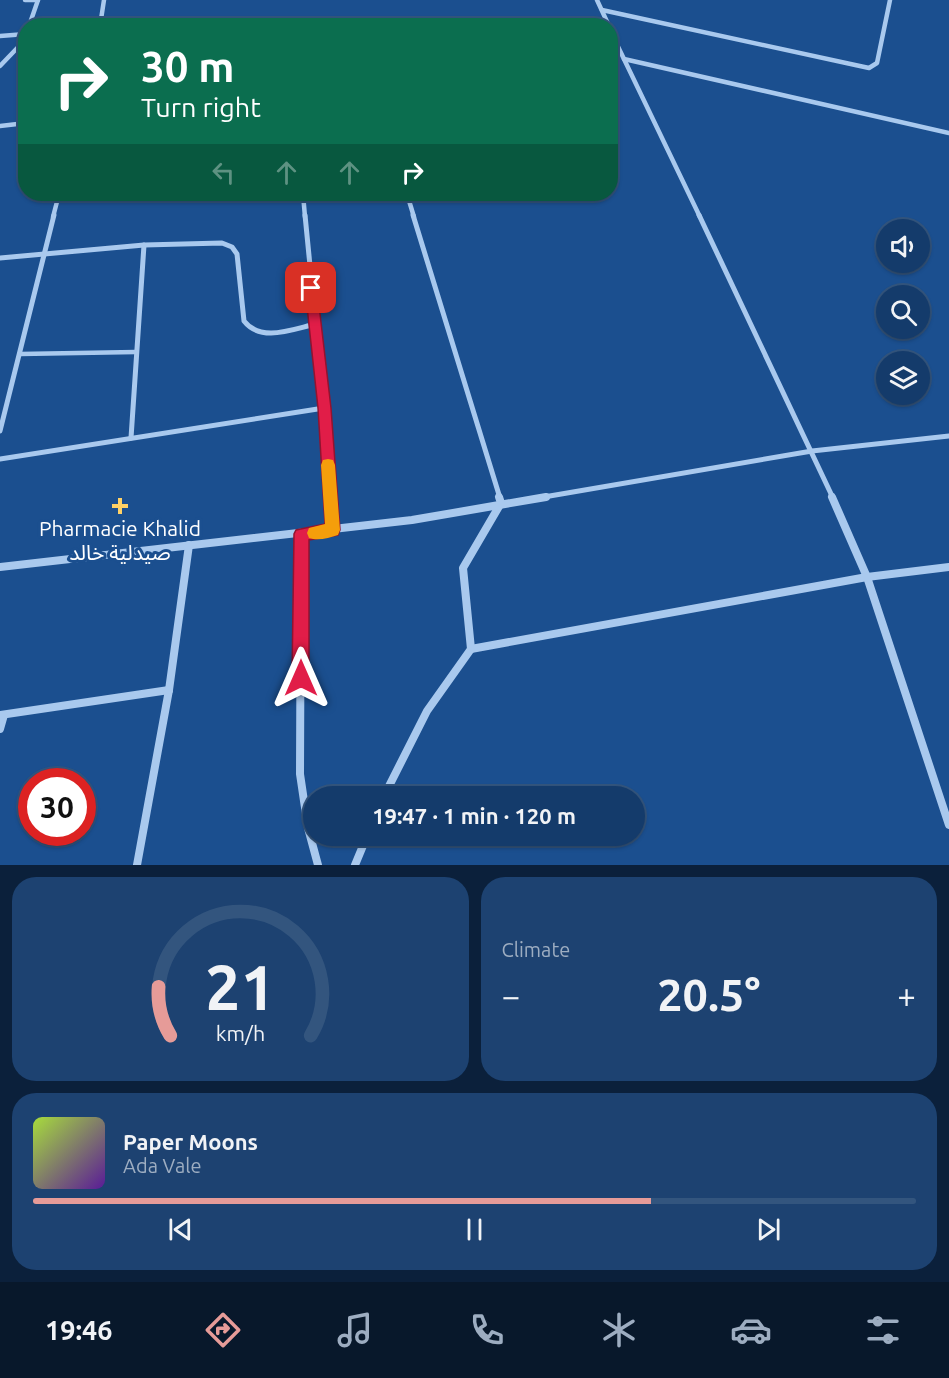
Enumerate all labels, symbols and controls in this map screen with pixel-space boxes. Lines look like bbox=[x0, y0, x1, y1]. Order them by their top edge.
icon: right bbox=[42, 42, 120, 120]
text: 30 m bbox=[141, 43, 235, 90]
text: Turn right bbox=[141, 92, 261, 122]
icon: left bbox=[207, 156, 240, 189]
icon: ahead bbox=[270, 156, 303, 189]
icon: ahead bbox=[333, 156, 366, 189]
icon: right bbox=[396, 156, 429, 189]
map controls bbox=[876, 219, 930, 405]
button: sound bbox=[876, 219, 930, 273]
pin bbox=[285, 262, 336, 313]
icon: arrive bbox=[294, 271, 327, 304]
button: search bbox=[876, 285, 930, 339]
button: layers bbox=[876, 351, 930, 405]
marker: Pharmacie Khalid صيدلية خالد bbox=[113, 499, 127, 513]
place label: Pharmacie Khalid صيدلية خالد bbox=[39, 516, 201, 564]
position arrow bbox=[269, 646, 333, 710]
speed limit sign: 30 bbox=[18, 768, 96, 846]
text: 19:47 · 1 min · 120 m bbox=[372, 803, 576, 828]
text: Climate bbox=[502, 938, 570, 961]
text: 21 bbox=[205, 952, 275, 1022]
text: 20.5° bbox=[657, 969, 760, 1020]
text: − bbox=[502, 977, 520, 1014]
text: + bbox=[897, 977, 916, 1014]
text: km/h bbox=[215, 1021, 265, 1045]
text: Paper Moons bbox=[123, 1129, 258, 1154]
text: Ada Vale bbox=[123, 1154, 201, 1177]
icon: previous bbox=[164, 1213, 197, 1246]
icon: pause bbox=[458, 1213, 491, 1246]
icon: next bbox=[752, 1213, 785, 1246]
icon: directions bbox=[202, 1309, 244, 1351]
icon: music bbox=[334, 1309, 376, 1351]
icon: phone bbox=[466, 1309, 508, 1351]
icon: climate bbox=[598, 1309, 640, 1351]
icon: car bbox=[730, 1309, 772, 1351]
icon: filters bbox=[862, 1309, 904, 1351]
text: 19:46 bbox=[45, 1315, 113, 1345]

